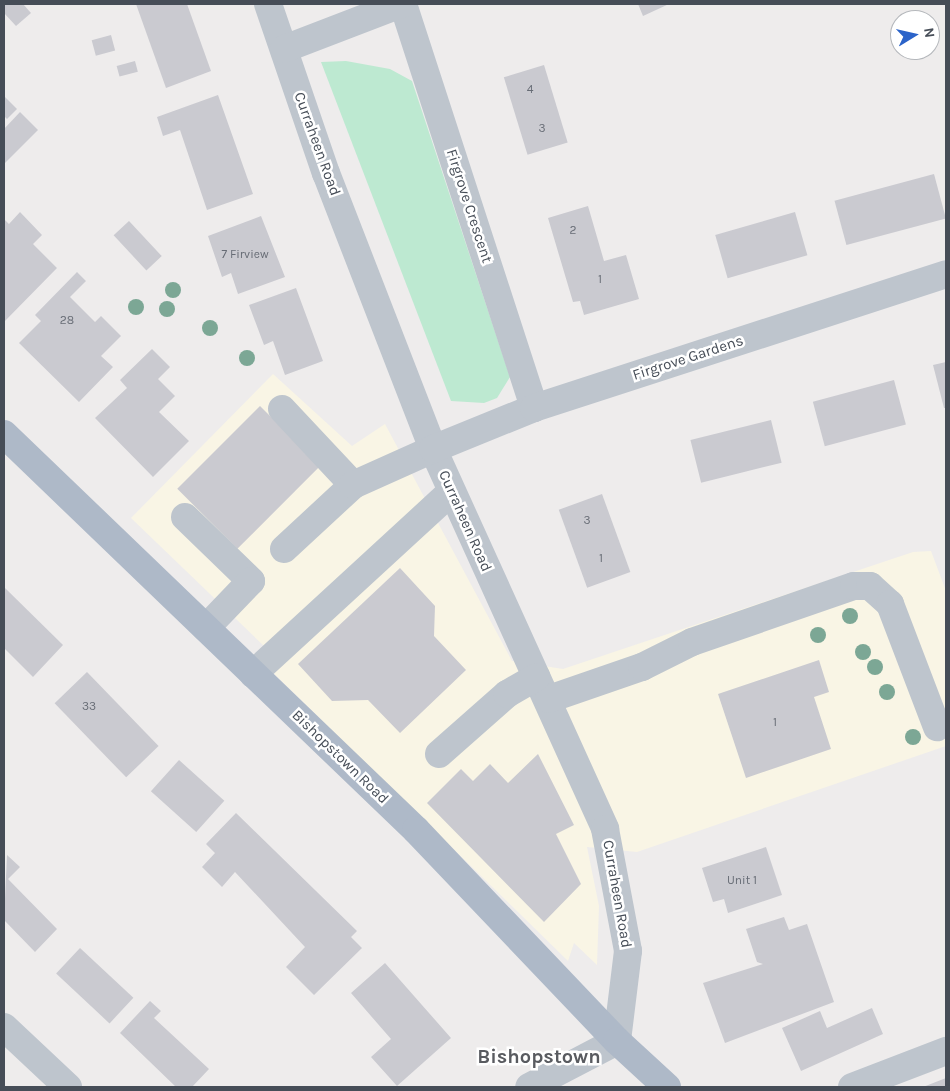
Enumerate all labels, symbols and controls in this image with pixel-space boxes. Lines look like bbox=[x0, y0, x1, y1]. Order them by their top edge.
north arrow bbox=[890, 10, 940, 60]
text: N bbox=[920, 26, 939, 39]
house number: 4 bbox=[527, 83, 533, 97]
street label: Curraheen Road bbox=[290, 90, 344, 198]
house number: 3 bbox=[538, 122, 546, 136]
street label: Firgrove Crescent bbox=[442, 147, 496, 265]
house number: 2 bbox=[570, 224, 576, 238]
house number: 7 Firview bbox=[221, 248, 269, 262]
house number: 1 bbox=[598, 273, 602, 287]
house number: 28 bbox=[60, 314, 74, 328]
street label: Firgrove Gardens bbox=[630, 332, 746, 384]
street label: Curraheen Road bbox=[435, 468, 495, 574]
house number: 3 bbox=[583, 514, 591, 528]
house number: 1 bbox=[599, 552, 603, 566]
house number: 33 bbox=[82, 700, 96, 714]
street label: Bishopstown Road bbox=[288, 706, 392, 808]
house number: 1 bbox=[773, 716, 777, 730]
street label: Curraheen Road bbox=[599, 839, 635, 949]
house number: Unit 1 bbox=[727, 874, 757, 888]
district label: Bishopstown bbox=[477, 1044, 601, 1068]

